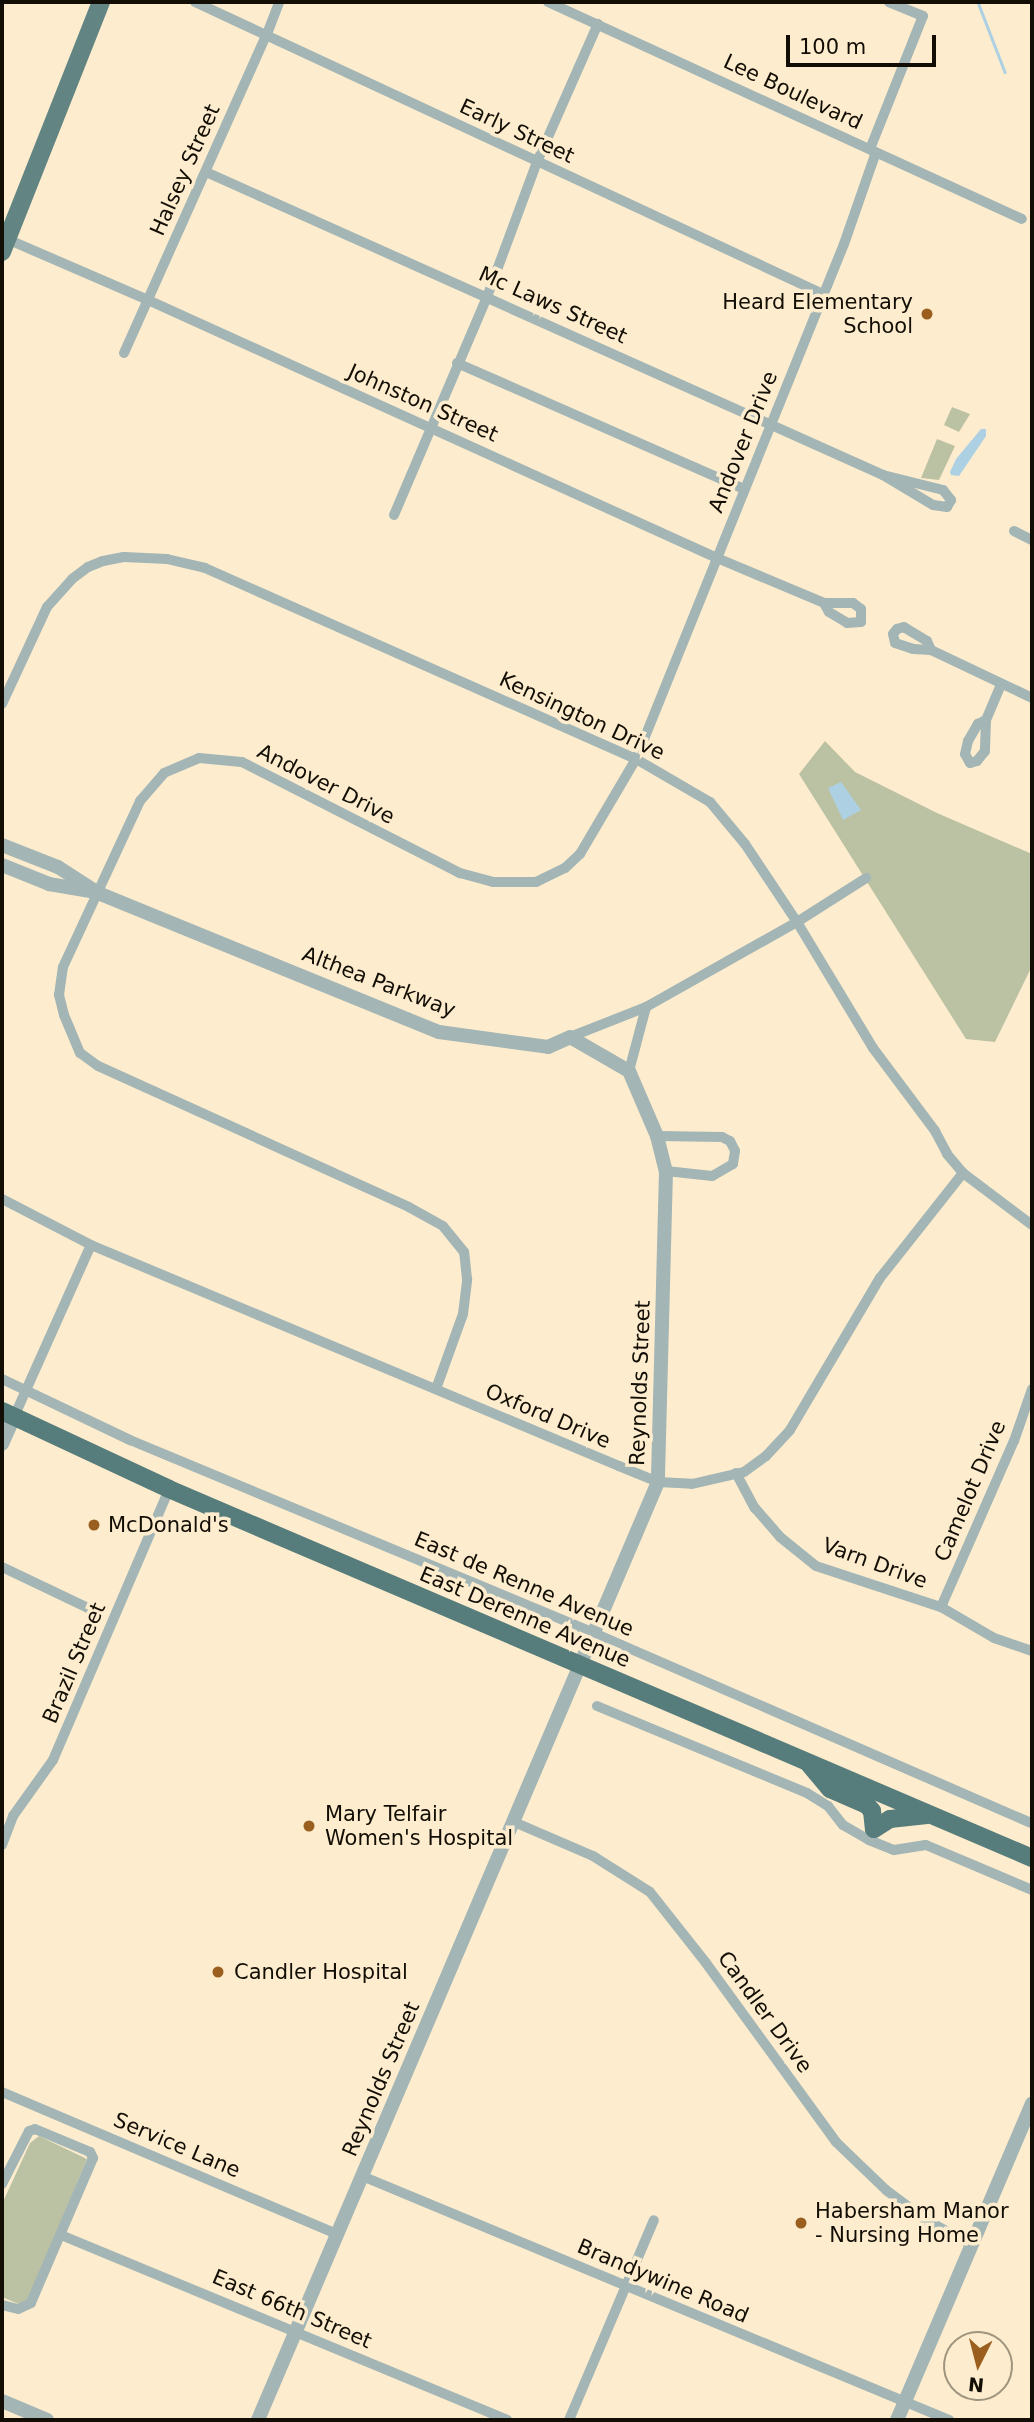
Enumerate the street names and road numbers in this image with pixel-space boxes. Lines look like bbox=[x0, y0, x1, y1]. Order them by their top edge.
street label: Lee Boulevard bbox=[720, 49, 866, 135]
street label: Early Street bbox=[456, 93, 578, 169]
street label: Halsey Street bbox=[145, 100, 225, 240]
street label: Mc Laws Street bbox=[475, 261, 631, 349]
street label: Johnston Street bbox=[344, 359, 502, 447]
street label: Andover Drive bbox=[703, 368, 783, 516]
street label: Kensington Drive bbox=[495, 667, 669, 765]
street label: Andover Drive bbox=[253, 739, 399, 829]
street label: Althea Parkway bbox=[299, 941, 459, 1023]
street label: Reynolds Street bbox=[625, 1300, 655, 1466]
street label: Oxford Drive bbox=[482, 1378, 614, 1454]
street label: Camelot Drive bbox=[929, 1417, 1011, 1565]
street label: East de Renne Avenue bbox=[411, 1526, 637, 1642]
street label: Varn Drive bbox=[819, 1532, 931, 1594]
street label: East Derenne Avenue bbox=[416, 1561, 634, 1673]
street label: Brazil Street bbox=[37, 1599, 111, 1727]
street label: Candler Drive bbox=[712, 1946, 818, 2078]
street label: Reynolds Street bbox=[337, 1998, 425, 2160]
street label: Service Lane bbox=[110, 2107, 244, 2183]
street label: Brandywine Road bbox=[574, 2234, 752, 2328]
street label: East 66th Street bbox=[208, 2264, 376, 2354]

